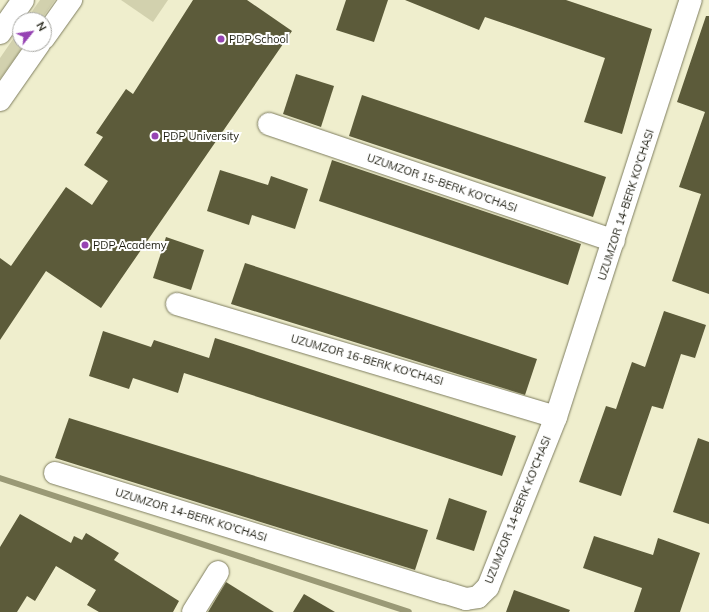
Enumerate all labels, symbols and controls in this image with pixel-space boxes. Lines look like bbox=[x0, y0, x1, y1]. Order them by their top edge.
north arrow bbox=[12, 12, 52, 52]
text: N bbox=[33, 19, 50, 34]
place label: PDP School bbox=[229, 32, 288, 46]
marker: PDP School bbox=[216, 34, 226, 44]
street label: UZUMZOR 14-BERK KO'CHASI bbox=[595, 128, 657, 282]
place label: PDP University bbox=[163, 129, 239, 143]
marker: PDP University bbox=[150, 131, 160, 141]
street label: UZUMZOR 15-BERK KO'CHASI bbox=[365, 151, 519, 215]
place label: PDP Academy bbox=[93, 238, 166, 252]
marker: PDP Academy bbox=[80, 240, 90, 250]
street label: UZUMZOR 16-BERK KO'CHASI bbox=[289, 332, 445, 388]
street label: UZUMZOR 14-BERK KO'CHASI bbox=[482, 434, 554, 586]
street label: UZUMZOR 14-BERK KO'CHASI bbox=[114, 486, 268, 544]

